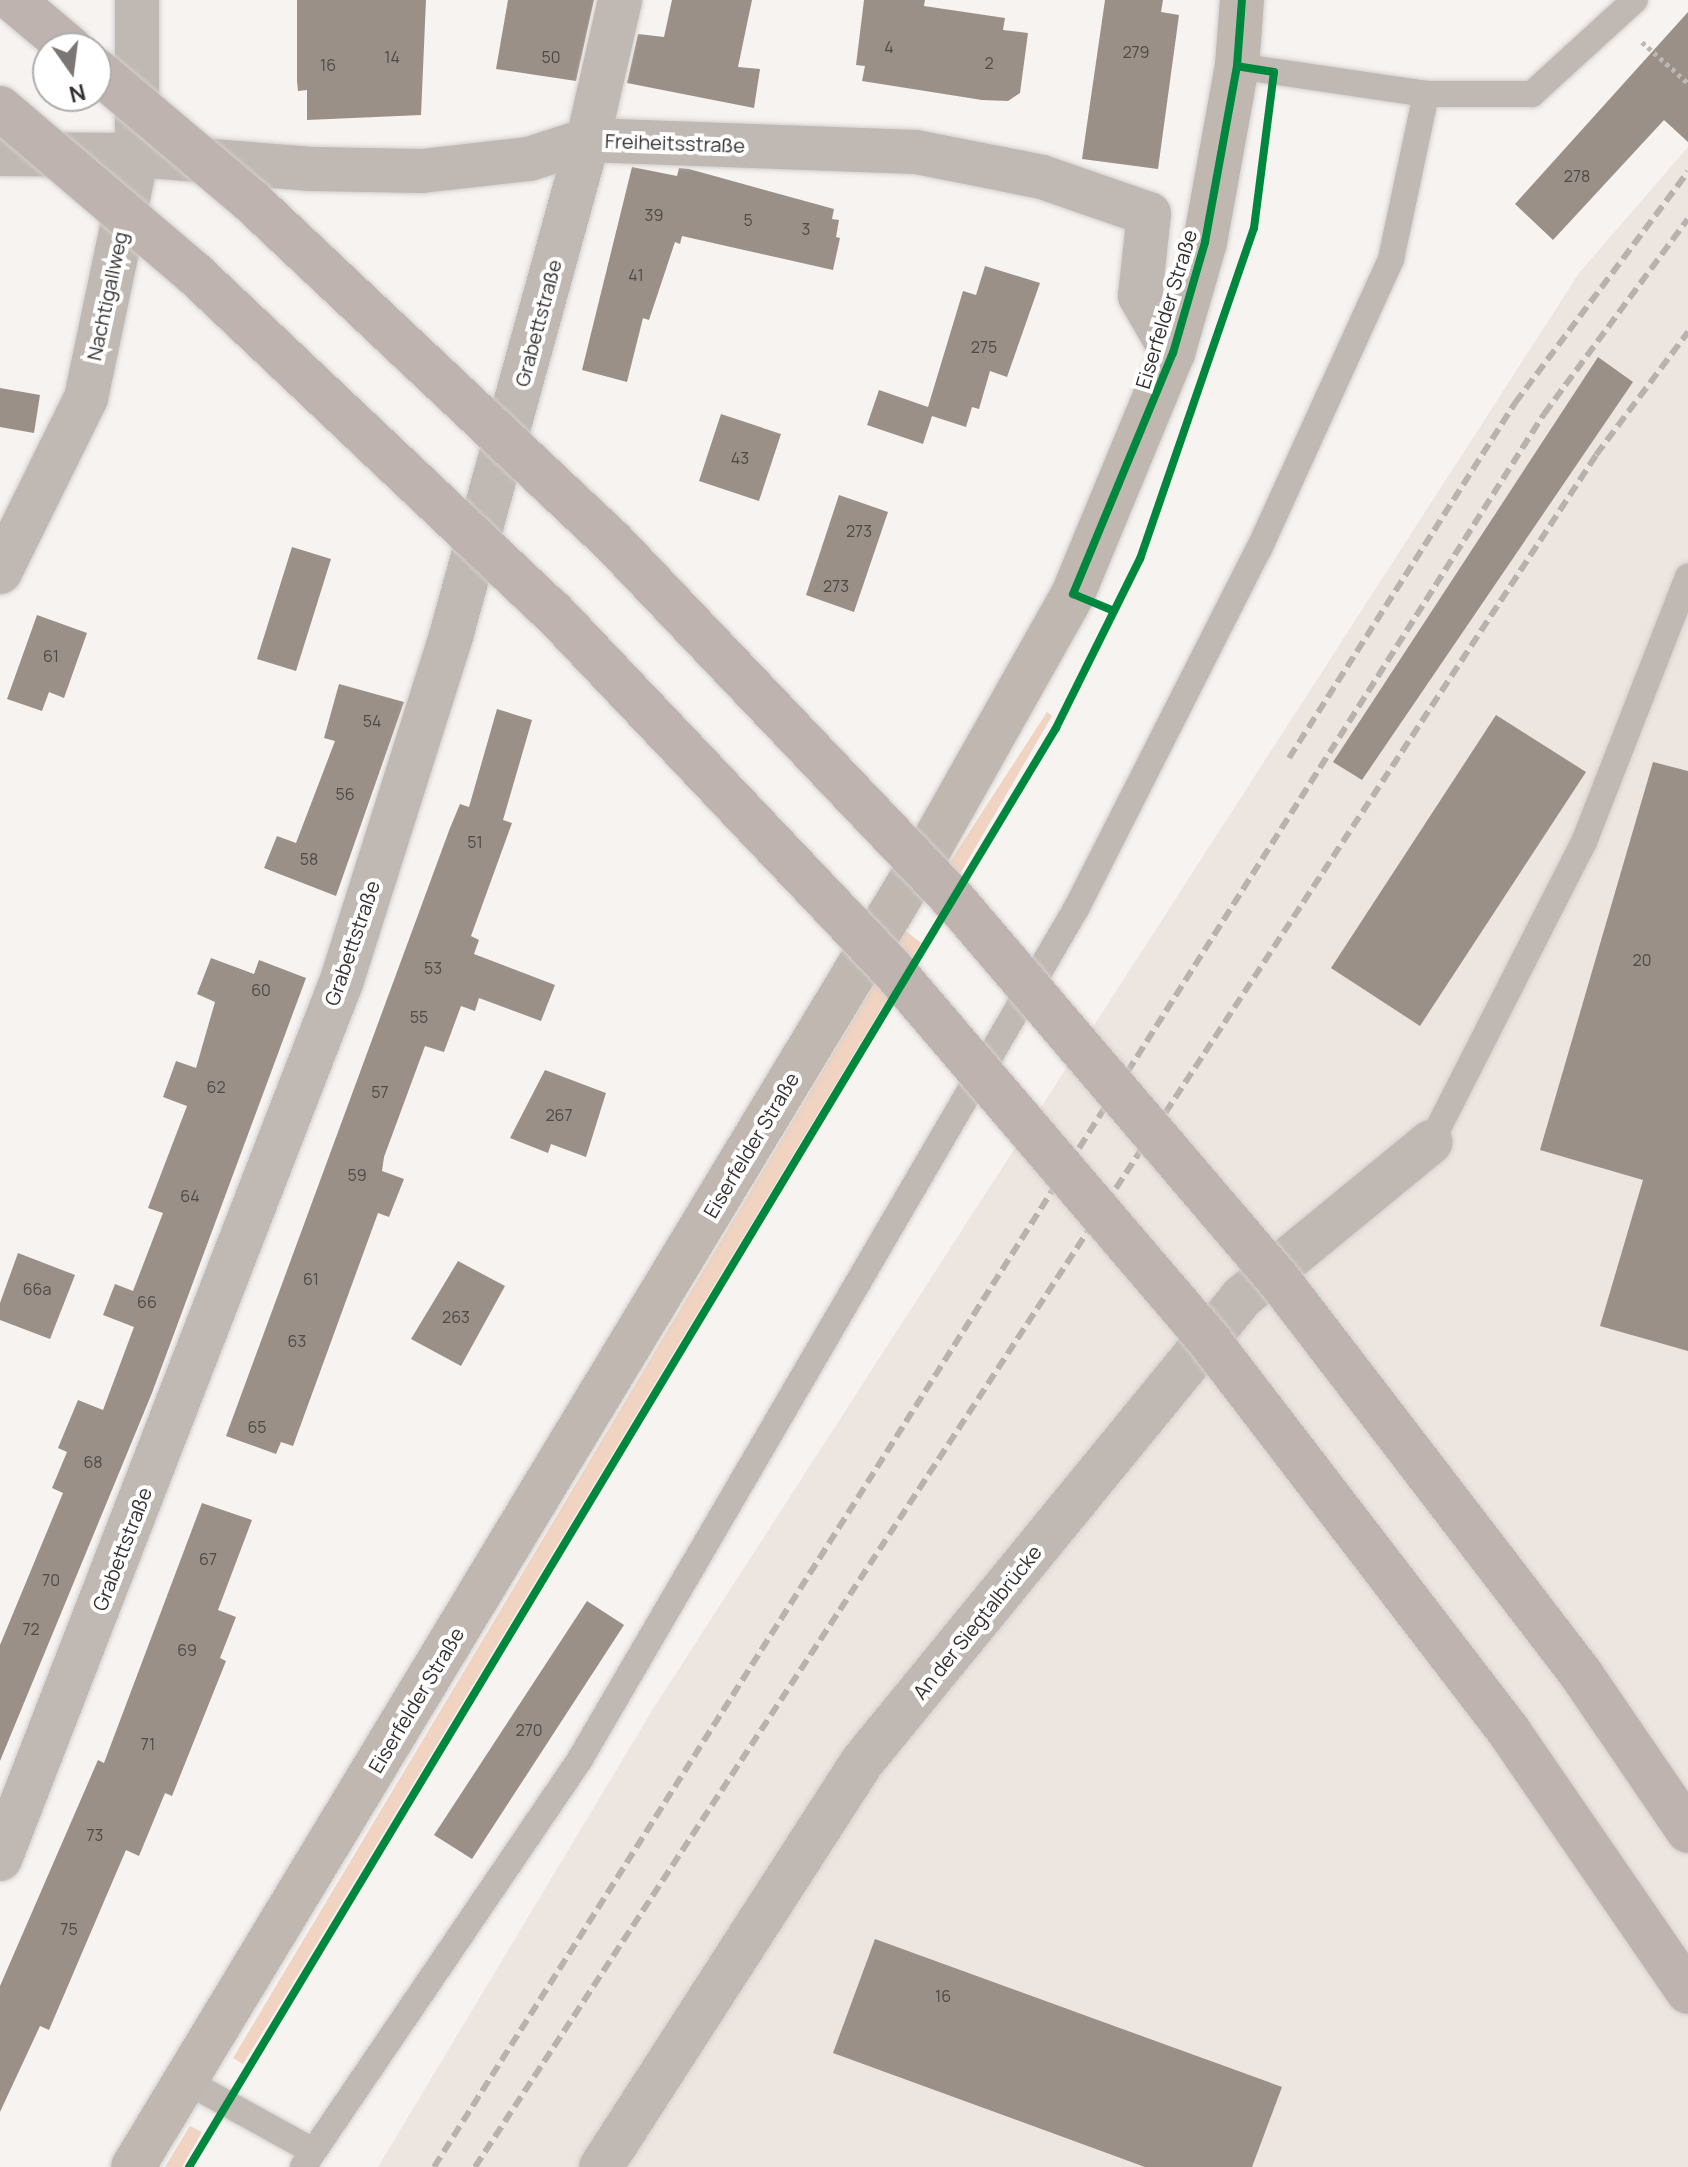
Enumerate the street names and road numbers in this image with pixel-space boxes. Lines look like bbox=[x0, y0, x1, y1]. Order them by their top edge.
street label: Freiheitsstraße bbox=[604, 129, 746, 157]
street label: Eiserfelder Straße bbox=[1130, 227, 1202, 391]
street label: Nachtigallweg bbox=[82, 229, 132, 363]
street label: Grabettstraße bbox=[510, 257, 566, 389]
street label: Grabettstraße bbox=[319, 877, 385, 1009]
street label: Eiserfelder Straße bbox=[698, 1068, 804, 1222]
street label: Grabettstraße bbox=[87, 1484, 157, 1614]
street label: An der Siegtalbrücke bbox=[908, 1540, 1046, 1704]
street label: Eiserfelder Straße bbox=[363, 1623, 469, 1777]

